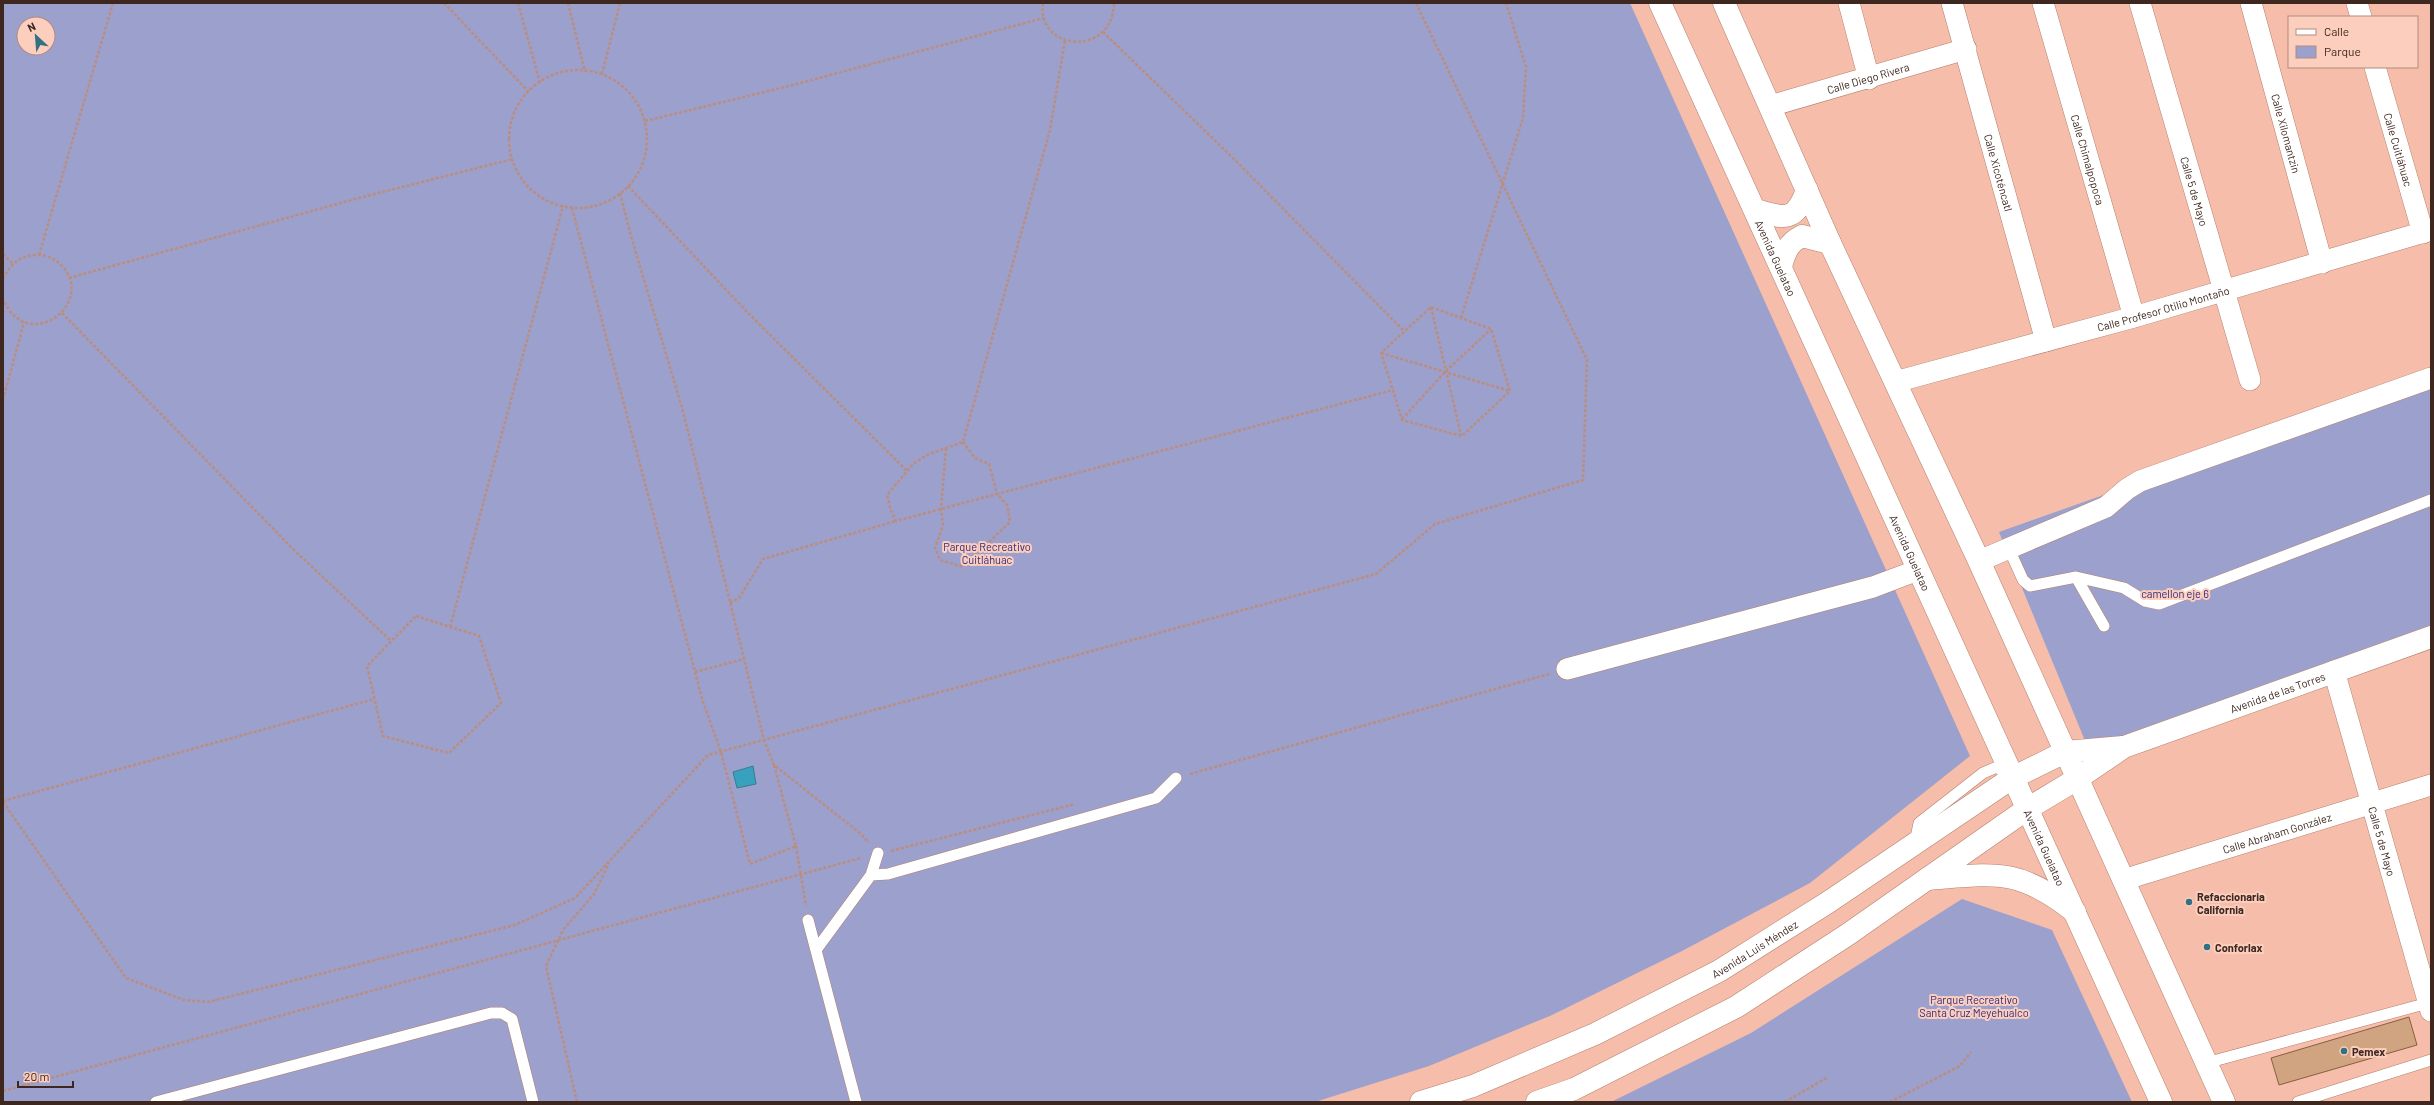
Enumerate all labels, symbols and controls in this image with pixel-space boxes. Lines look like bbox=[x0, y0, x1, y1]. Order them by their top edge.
north arrow bbox=[16, 16, 56, 56]
legend bbox=[2288, 16, 2418, 68]
text: N bbox=[25, 19, 38, 34]
text: Calle bbox=[2324, 24, 2349, 38]
text: Parque bbox=[2324, 44, 2361, 58]
street label: Calle Diego Rivera bbox=[1825, 59, 1911, 96]
street label: Calle Xilomantzin bbox=[2270, 92, 2304, 174]
street label: Calle Cuitláhuac bbox=[2382, 111, 2416, 188]
street label: Calle Chimalpopoca bbox=[2069, 113, 2108, 206]
street label: Calle Xicoténcatl bbox=[1982, 132, 2016, 213]
street label: Calle 5 de Mayo bbox=[2179, 155, 2211, 227]
street label: Avenida Guelatao bbox=[1753, 218, 1799, 298]
street label: Calle Profesor Otilio Montaño bbox=[2095, 283, 2231, 333]
street label: Avenida Guelatao bbox=[1888, 513, 1933, 593]
park label: Parque Recreativo Cuitláhuac bbox=[943, 540, 1031, 566]
park label: camellon eje 6 bbox=[2141, 587, 2209, 600]
street label: Avenida de las Torres bbox=[2228, 669, 2327, 715]
street label: Calle 5 de Mayo bbox=[2366, 805, 2399, 877]
street label: Avenida Guelatao bbox=[2022, 807, 2068, 887]
street label: Calle Abraham González bbox=[2221, 810, 2333, 855]
place label: Refaccionaria California bbox=[2197, 890, 2265, 916]
marker: Refaccionaria California bbox=[2184, 897, 2194, 907]
street label: Avenida Luis Méndez bbox=[1709, 917, 1800, 980]
place label: Conforlax bbox=[2215, 941, 2263, 954]
marker: Conforlax bbox=[2202, 942, 2212, 952]
park label: Parque Recreativo Santa Cruz Meyehualco bbox=[1919, 993, 2029, 1019]
place label: Pemex bbox=[2352, 1045, 2385, 1058]
marker: Pemex bbox=[2339, 1046, 2349, 1056]
scale bar bbox=[18, 1063, 73, 1089]
text: 20 m bbox=[24, 1069, 50, 1083]

